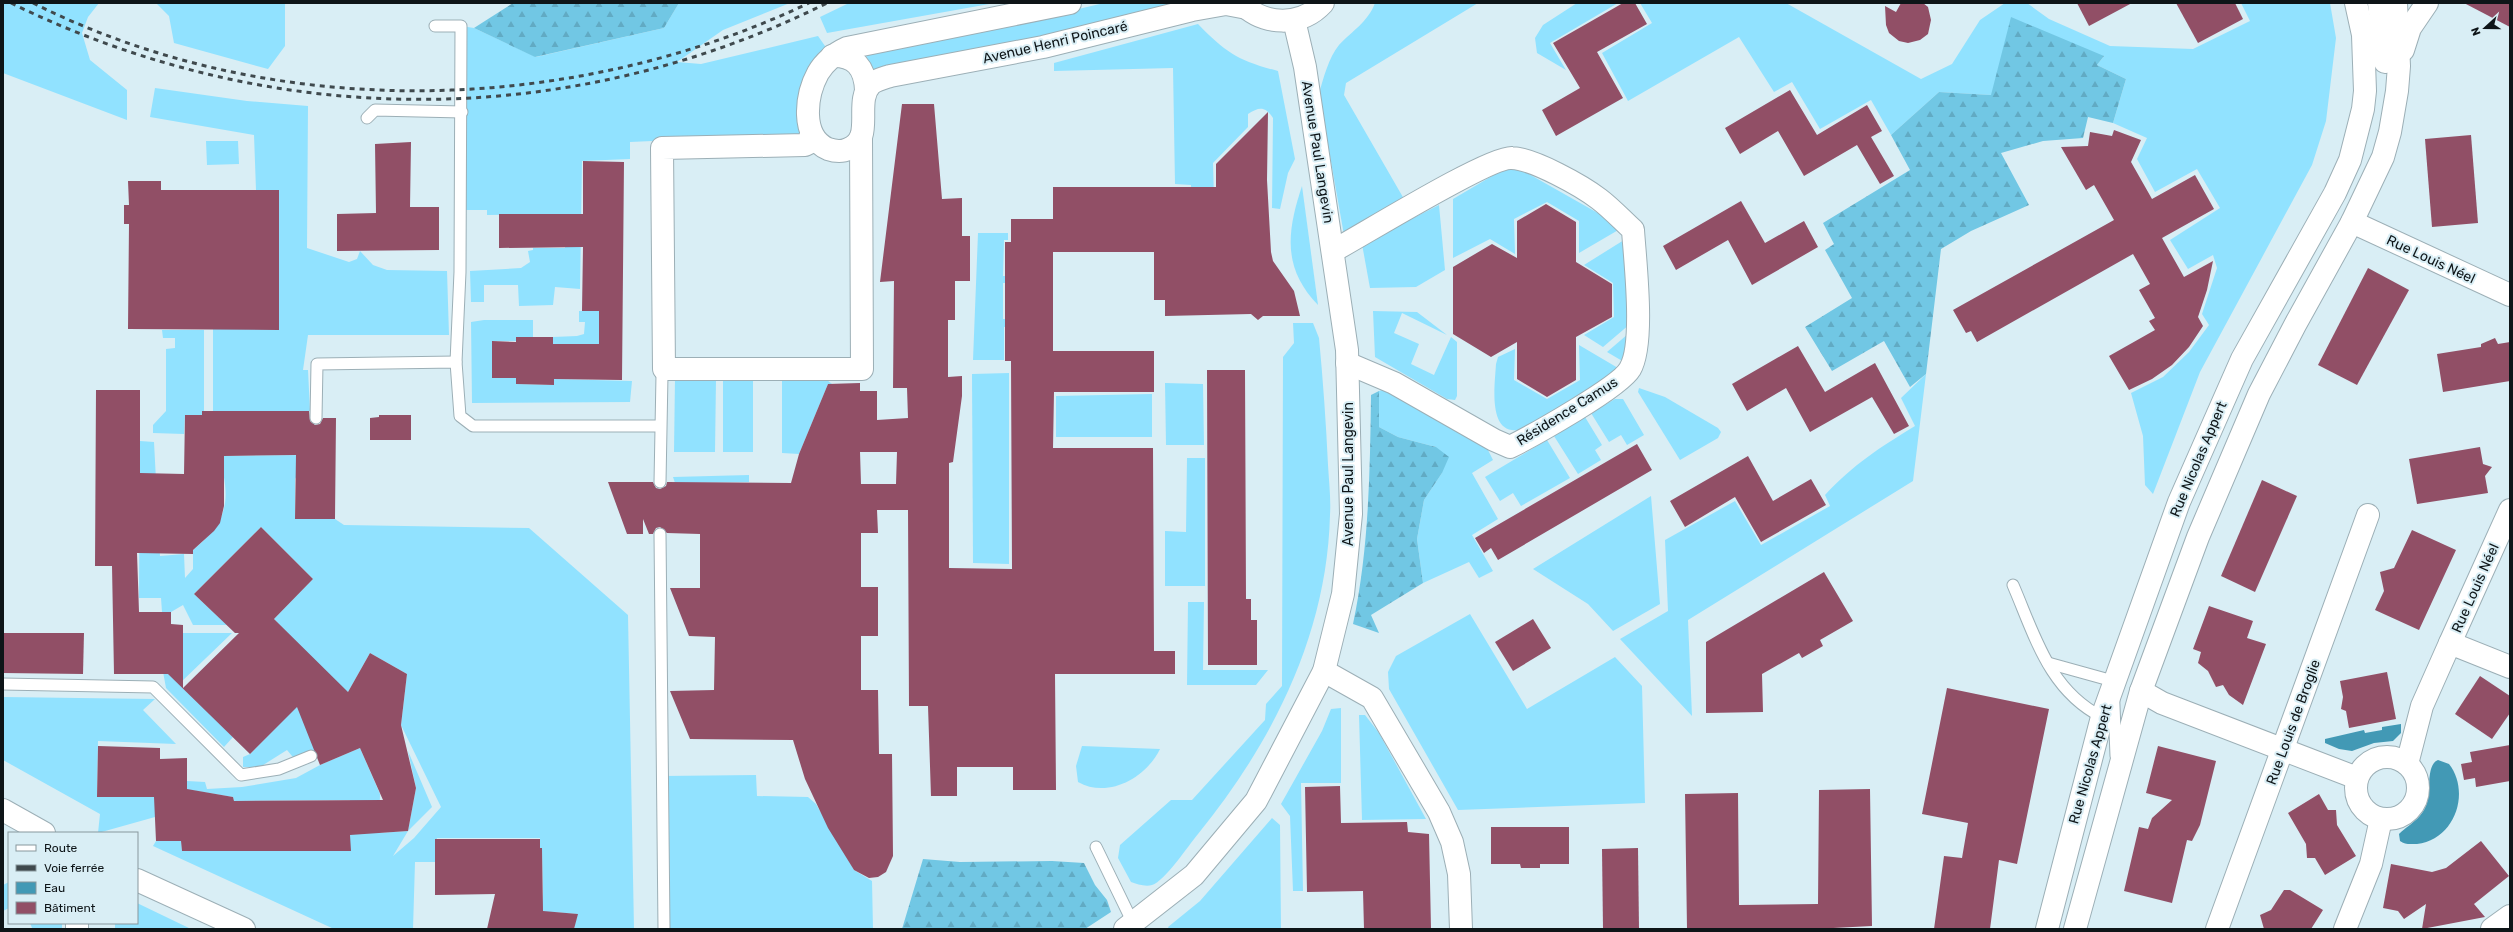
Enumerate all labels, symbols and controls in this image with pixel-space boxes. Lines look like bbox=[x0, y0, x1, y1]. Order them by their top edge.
north arrow bbox=[2465, 8, 2505, 48]
street label: Avenue Henri Poincaré bbox=[981, 18, 1129, 67]
text: N bbox=[2469, 25, 2484, 37]
street label: Avenue Paul Langevin bbox=[1298, 80, 1337, 225]
street label: Rue Louis Néel bbox=[2384, 231, 2478, 287]
street label: Résidence Camus bbox=[1514, 373, 1621, 449]
street label: Rue Nicolas Appert bbox=[2166, 398, 2231, 519]
street label: Avenue Paul Langevin bbox=[1340, 402, 1357, 546]
street label: Rue Louis Néel bbox=[2448, 541, 2503, 635]
street label: Rue Louis de Broglie bbox=[2263, 657, 2324, 787]
street label: Rue Nicolas Appert bbox=[2065, 702, 2116, 826]
legend bbox=[8, 832, 138, 924]
text: Route bbox=[44, 841, 78, 855]
text: Voie ferrée bbox=[44, 861, 104, 875]
text: Eau bbox=[44, 881, 65, 895]
text: Bâtiment bbox=[44, 901, 96, 915]

